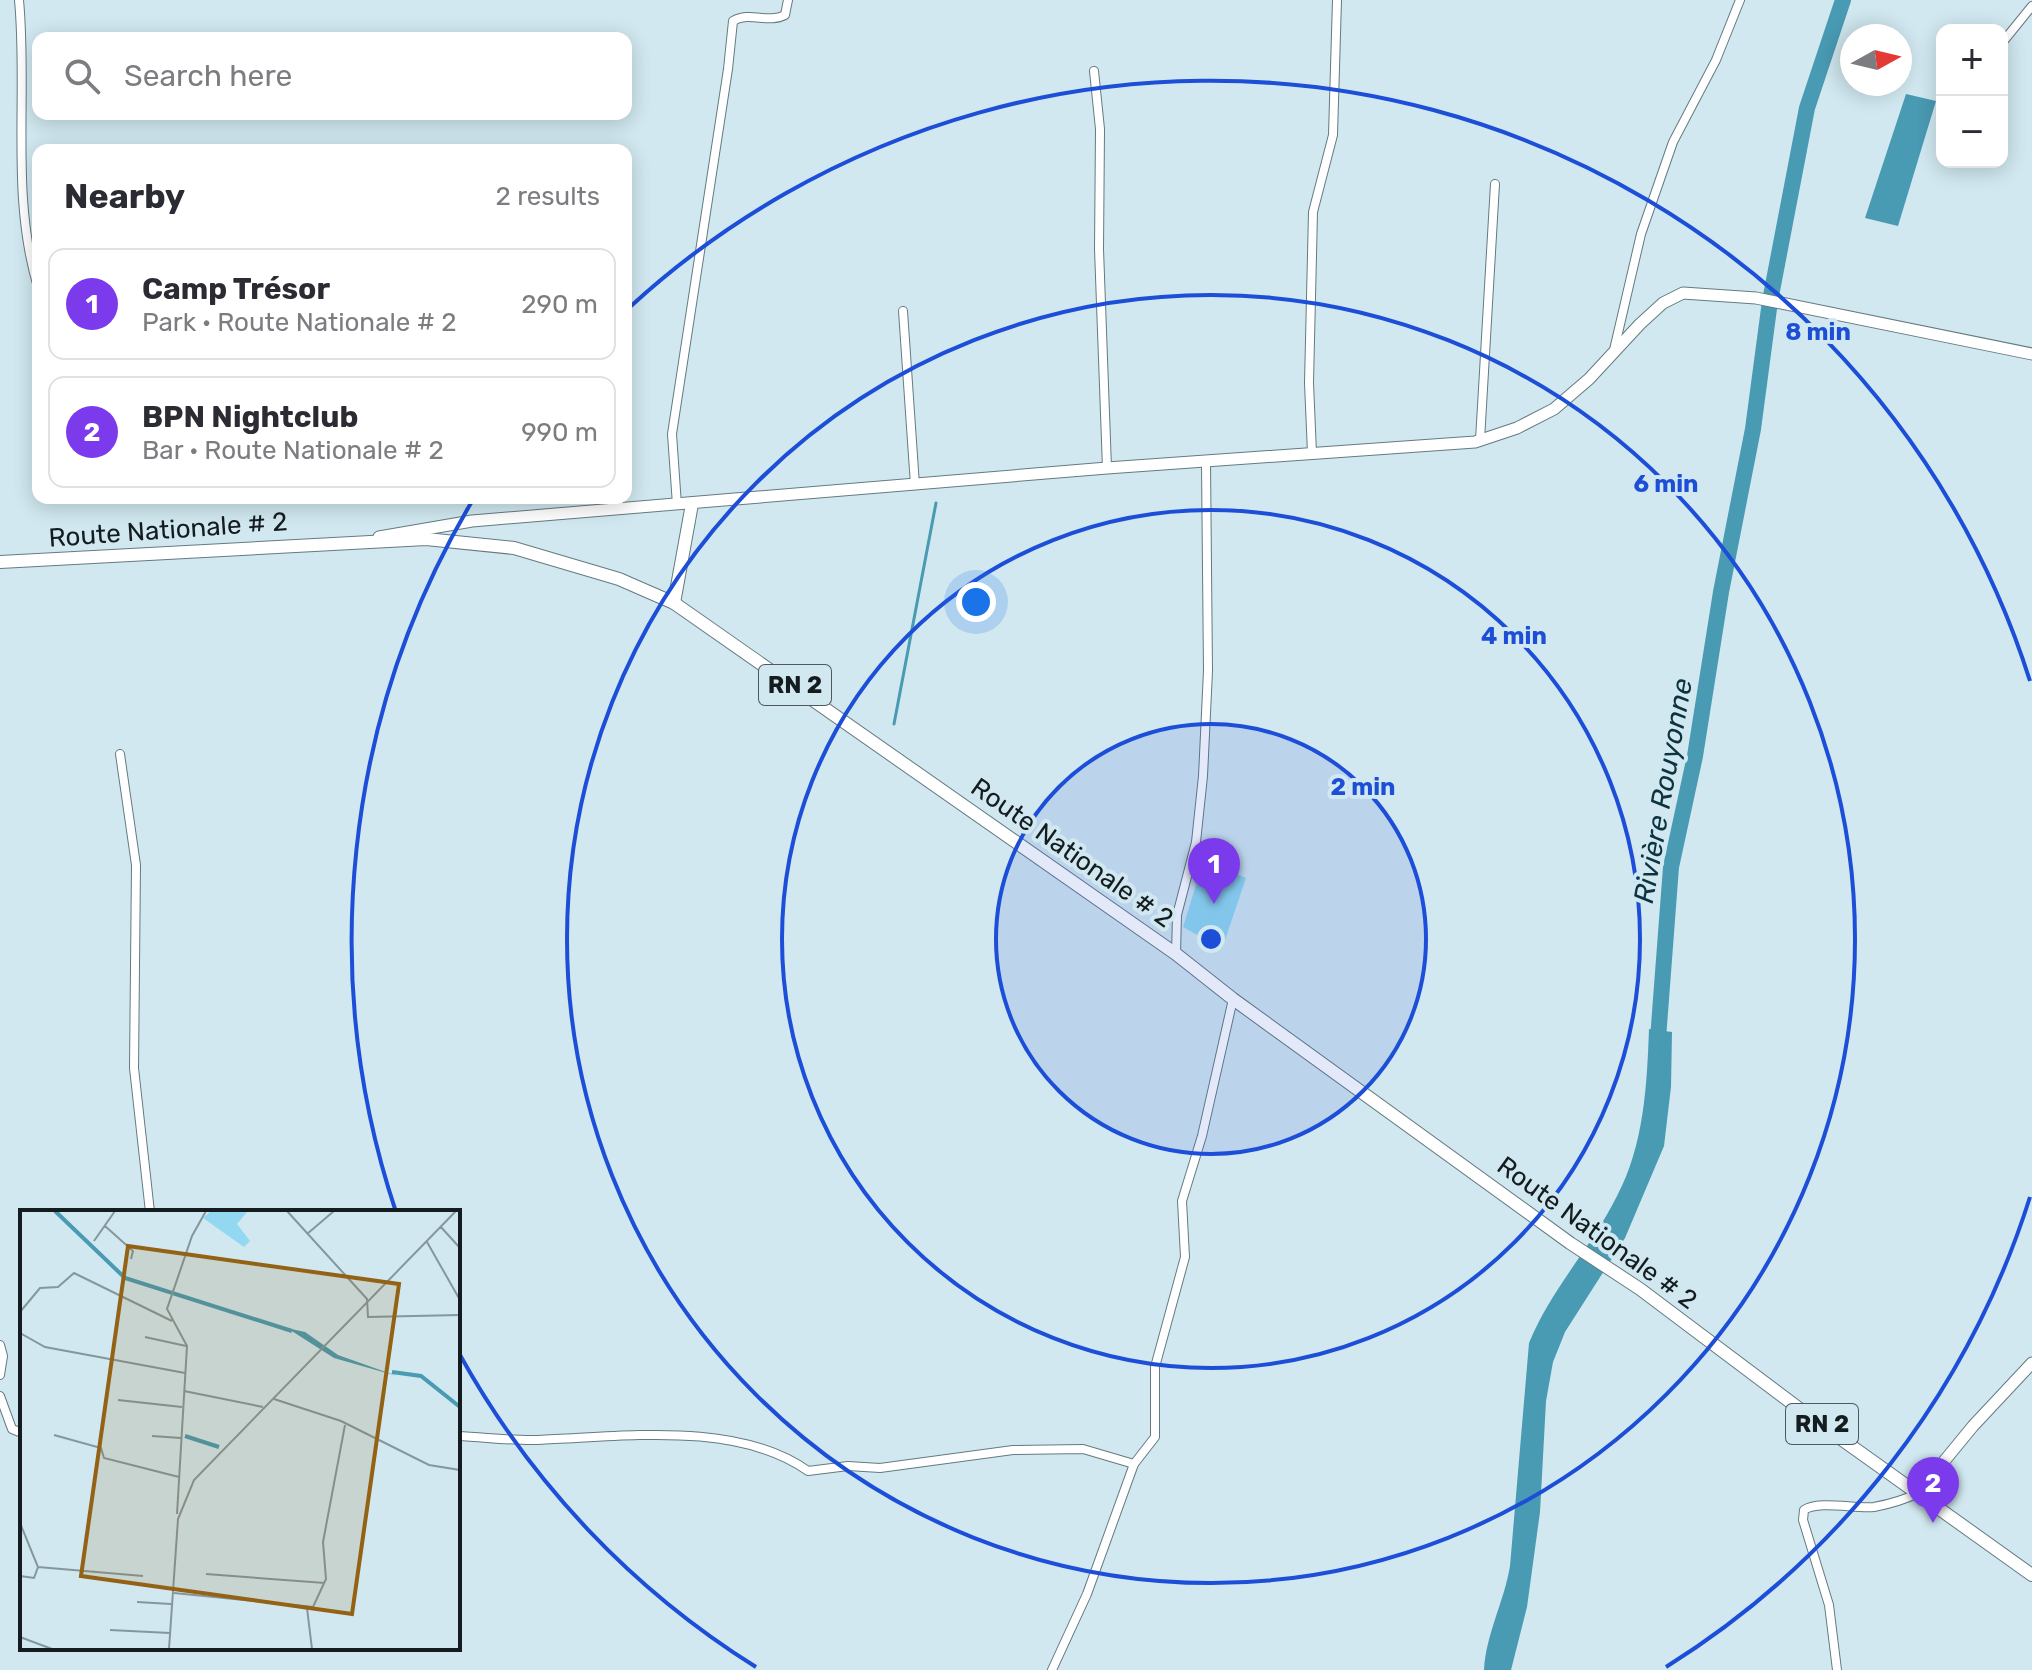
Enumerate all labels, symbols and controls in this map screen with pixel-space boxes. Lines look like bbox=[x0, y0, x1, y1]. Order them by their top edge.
north arrow bbox=[1840, 24, 1912, 96]
map controls bbox=[1936, 24, 2008, 168]
button: + bbox=[1936, 24, 2008, 96]
search box bbox=[32, 32, 632, 120]
icon: search bbox=[60, 54, 104, 98]
text: Search here bbox=[124, 58, 292, 94]
button: − bbox=[1936, 96, 2008, 168]
text: Nearby bbox=[64, 176, 185, 217]
text: 2 results bbox=[496, 181, 600, 212]
text: Camp Trésor bbox=[142, 271, 330, 307]
text: 1 bbox=[86, 289, 98, 320]
text: 290 m bbox=[521, 289, 598, 320]
text: Park · Route Nationale # 2 bbox=[142, 307, 456, 338]
text: 8 min bbox=[1785, 318, 1851, 346]
text: BPN Nightclub bbox=[142, 399, 358, 435]
text: 2 bbox=[84, 417, 100, 448]
text: 990 m bbox=[521, 417, 598, 448]
text: Bar · Route Nationale # 2 bbox=[142, 435, 444, 466]
text: 6 min bbox=[1633, 470, 1699, 498]
street label: Route Nationale # 2 bbox=[48, 506, 288, 554]
your location bbox=[956, 582, 996, 622]
text: 4 min bbox=[1481, 622, 1547, 650]
road number: RN 2 bbox=[759, 665, 831, 705]
water label: Rivière Rouyonne bbox=[1627, 676, 1699, 906]
street label: Route Nationale # 2 bbox=[965, 772, 1179, 934]
text: 2 min bbox=[1331, 773, 1396, 801]
pin: 1 bbox=[1188, 838, 1240, 904]
centre of rings bbox=[1197, 925, 1225, 953]
street label: Route Nationale # 2 bbox=[1491, 1150, 1703, 1316]
inset map bbox=[20, 1210, 460, 1650]
road number: RN 2 bbox=[1786, 1404, 1858, 1444]
pin: 2 bbox=[1907, 1457, 1959, 1523]

